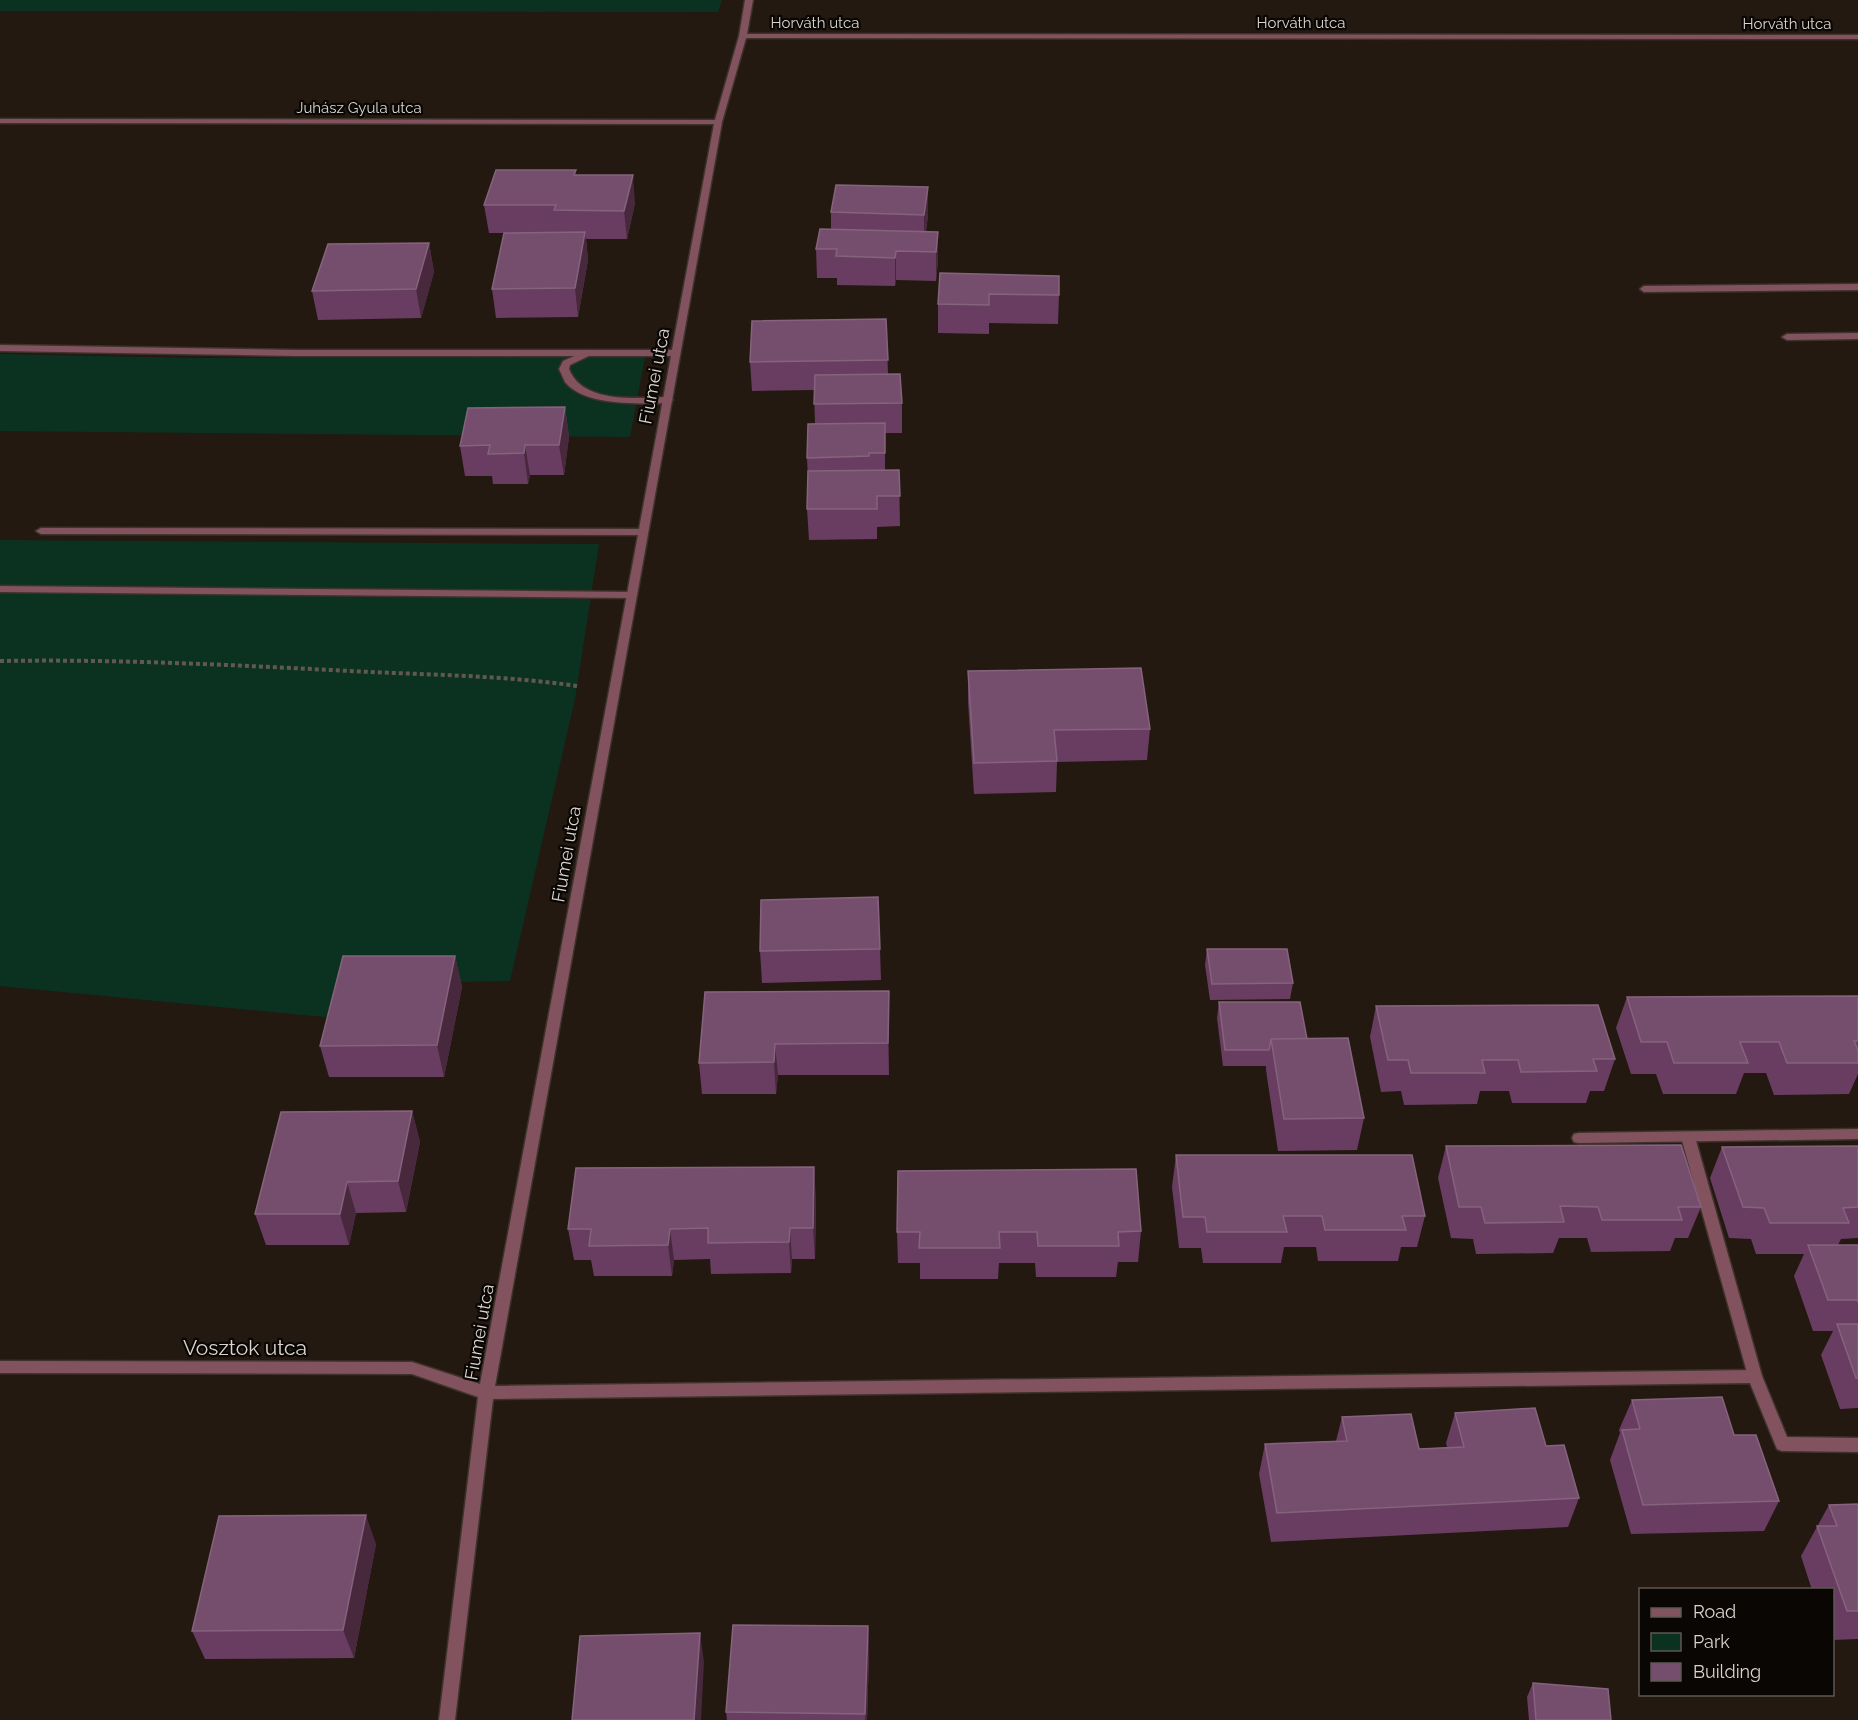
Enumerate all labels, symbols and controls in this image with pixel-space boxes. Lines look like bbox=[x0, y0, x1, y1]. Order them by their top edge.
street label: Horváth utca bbox=[771, 14, 859, 32]
street label: Horváth utca bbox=[1257, 14, 1345, 32]
street label: Horváth utca bbox=[1743, 15, 1831, 33]
street label: Juhász Gyula utca bbox=[296, 99, 422, 117]
street label: Fiumei utca bbox=[634, 326, 674, 426]
street label: Fiumei utca bbox=[547, 804, 585, 904]
street label: Fiumei utca bbox=[460, 1282, 498, 1382]
street label: Vosztok utca bbox=[183, 1335, 307, 1360]
legend bbox=[1639, 1588, 1834, 1696]
text: Road bbox=[1693, 1601, 1736, 1622]
text: Park bbox=[1693, 1631, 1730, 1652]
text: Building bbox=[1693, 1661, 1761, 1682]

